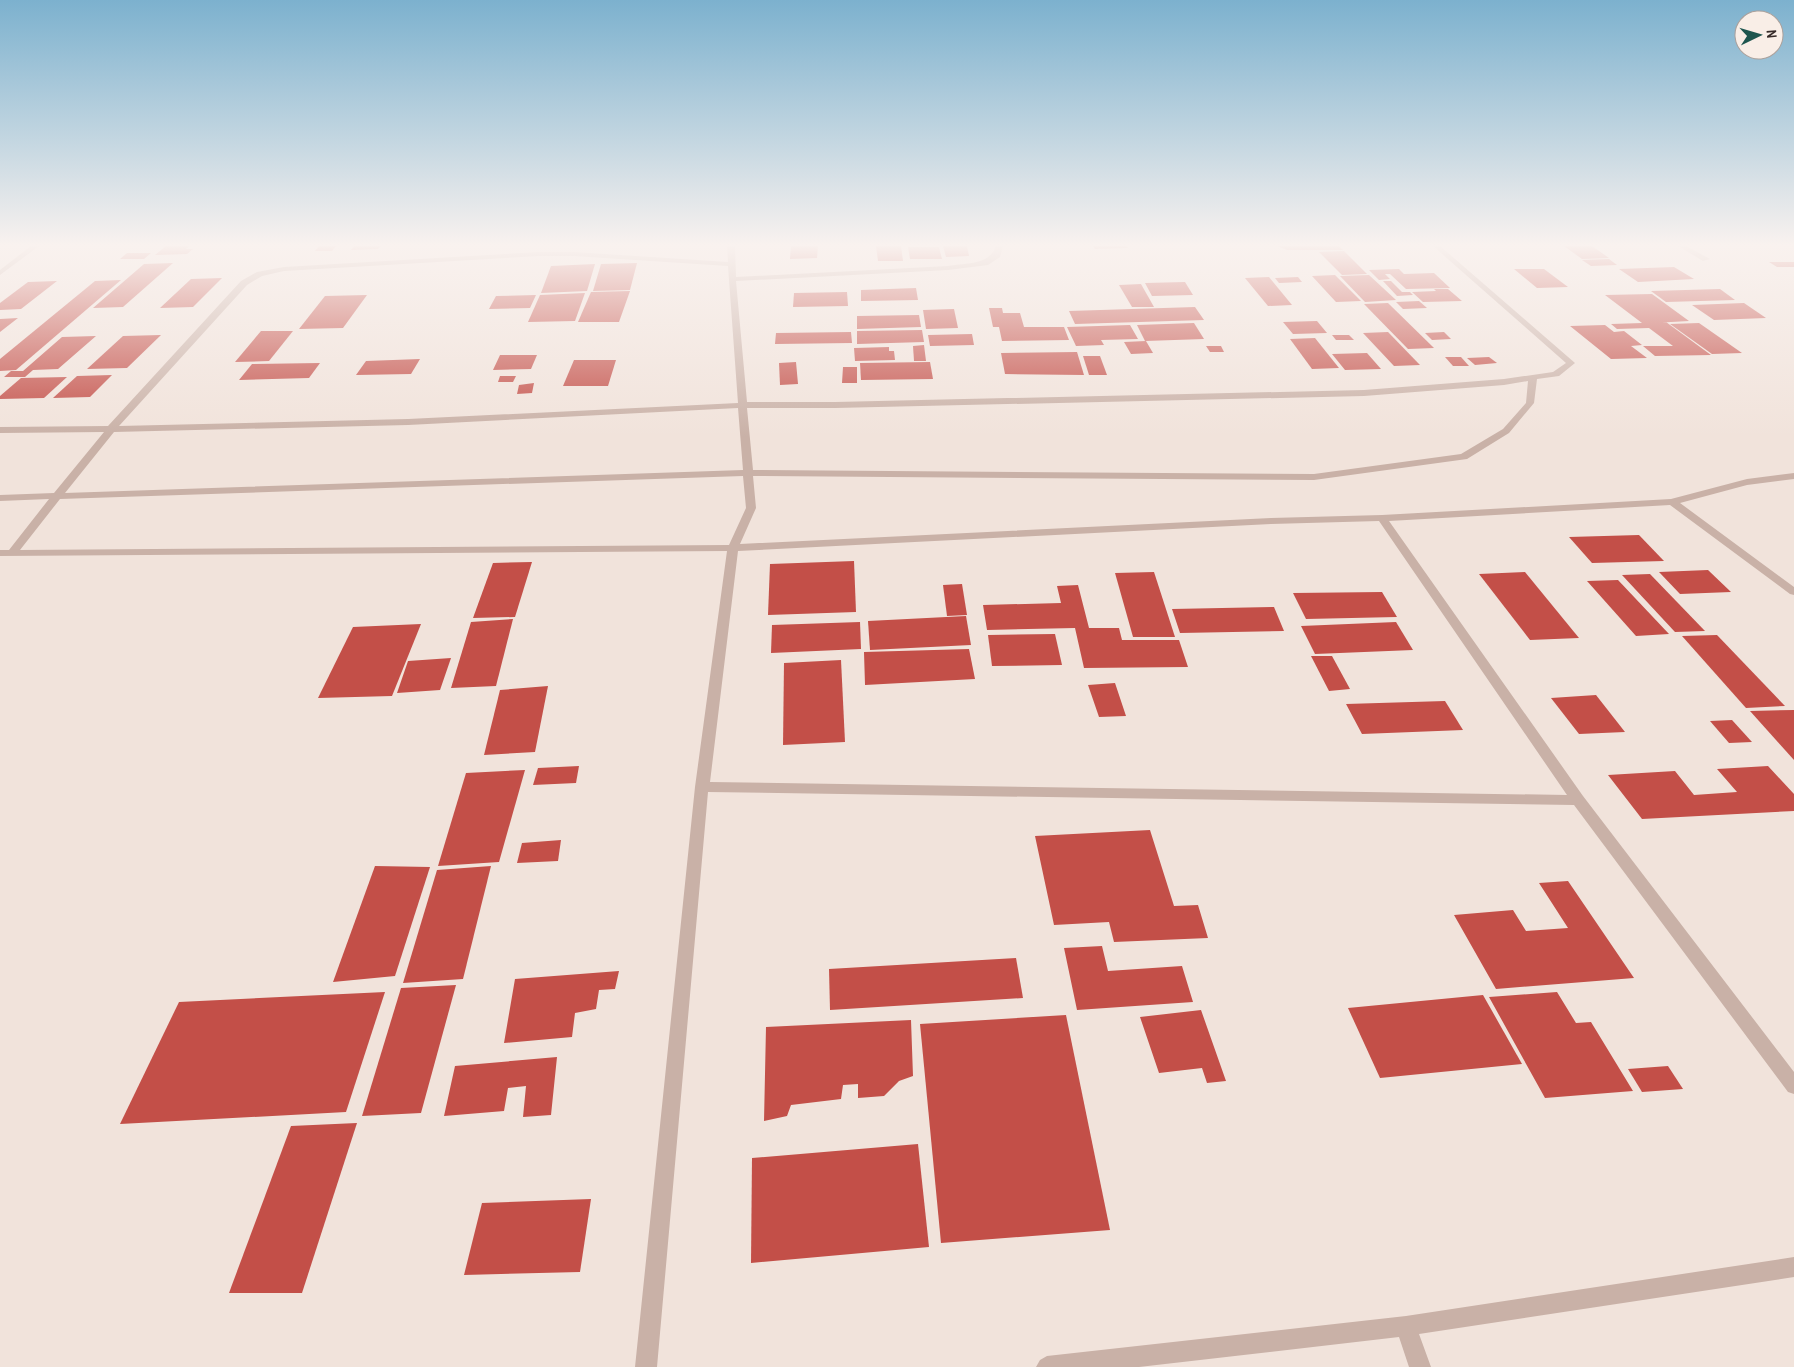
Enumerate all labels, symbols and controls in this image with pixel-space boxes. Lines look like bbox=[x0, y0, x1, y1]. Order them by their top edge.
north arrow bbox=[1734, 10, 1784, 60]
text: N bbox=[1763, 29, 1781, 39]

